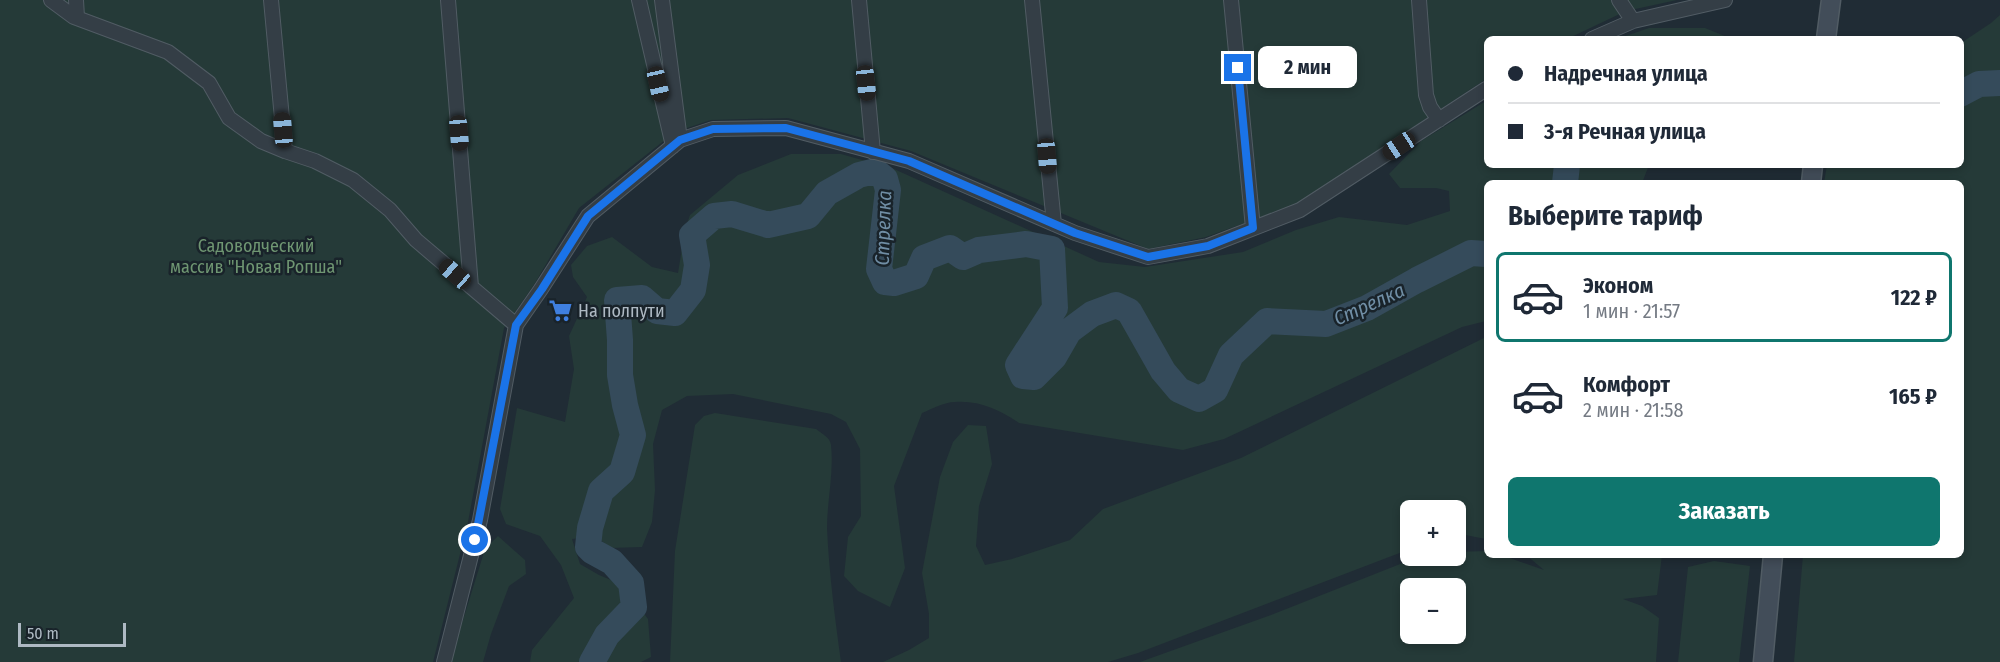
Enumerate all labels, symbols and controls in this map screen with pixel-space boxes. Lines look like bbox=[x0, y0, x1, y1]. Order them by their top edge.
callout: 2 мин bbox=[1259, 47, 1358, 89]
route end bbox=[1224, 54, 1251, 81]
text: 2 мин bbox=[1284, 55, 1331, 79]
text: Надречная улица bbox=[1544, 60, 1708, 87]
car bbox=[645, 64, 671, 104]
car bbox=[855, 64, 877, 102]
car bbox=[272, 111, 294, 149]
car bbox=[448, 114, 470, 152]
text: 3-я Речная улица bbox=[1544, 118, 1706, 145]
car bbox=[1379, 129, 1419, 163]
car bbox=[1036, 137, 1058, 175]
water label: Стрелка bbox=[870, 190, 896, 266]
text: Выберите тариф bbox=[1508, 200, 1703, 232]
park label: Садоводческий массив "Новая Ропша" bbox=[170, 235, 342, 278]
car bbox=[436, 255, 474, 293]
icon: car bbox=[1511, 270, 1565, 324]
text: Эконом bbox=[1583, 272, 1653, 299]
water label: Стрелка bbox=[1330, 278, 1408, 330]
text: 122 ₽ bbox=[1891, 284, 1937, 311]
supermarket icon: На полпути bbox=[547, 298, 573, 324]
text: 1 мин · 21:57 bbox=[1583, 299, 1680, 323]
place label: На полпути bbox=[578, 300, 665, 322]
icon: car bbox=[1511, 369, 1565, 423]
text: Комфорт bbox=[1583, 371, 1670, 398]
text: 165 ₽ bbox=[1889, 383, 1937, 410]
text: 2 мин · 21:58 bbox=[1583, 398, 1683, 422]
button: Заказать bbox=[1508, 477, 1940, 546]
map controls bbox=[1400, 500, 1466, 644]
button: + bbox=[1400, 500, 1466, 566]
route start bbox=[461, 526, 488, 553]
button: − bbox=[1400, 578, 1466, 644]
scale bar bbox=[18, 620, 126, 648]
text: 50 m bbox=[27, 624, 59, 643]

